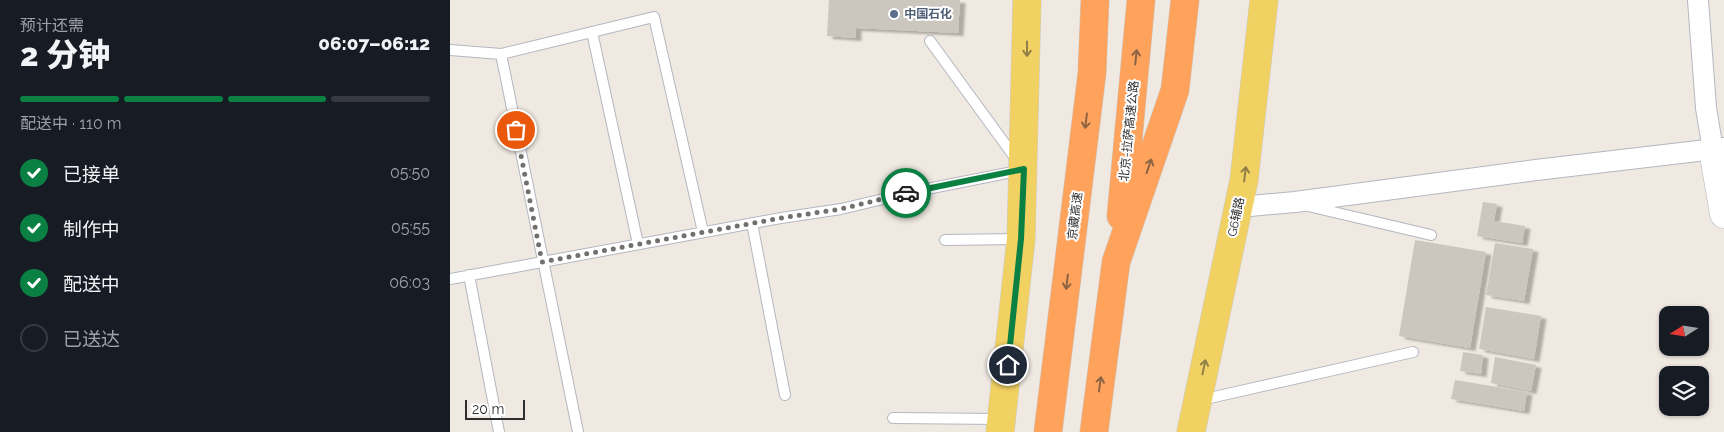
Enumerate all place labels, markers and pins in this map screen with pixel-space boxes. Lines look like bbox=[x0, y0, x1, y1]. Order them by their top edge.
place label: 中国石化 bbox=[904, 7, 952, 21]
marker: 中国石化 bbox=[888, 8, 900, 20]
pin bbox=[495, 109, 537, 151]
pin bbox=[987, 344, 1029, 386]

